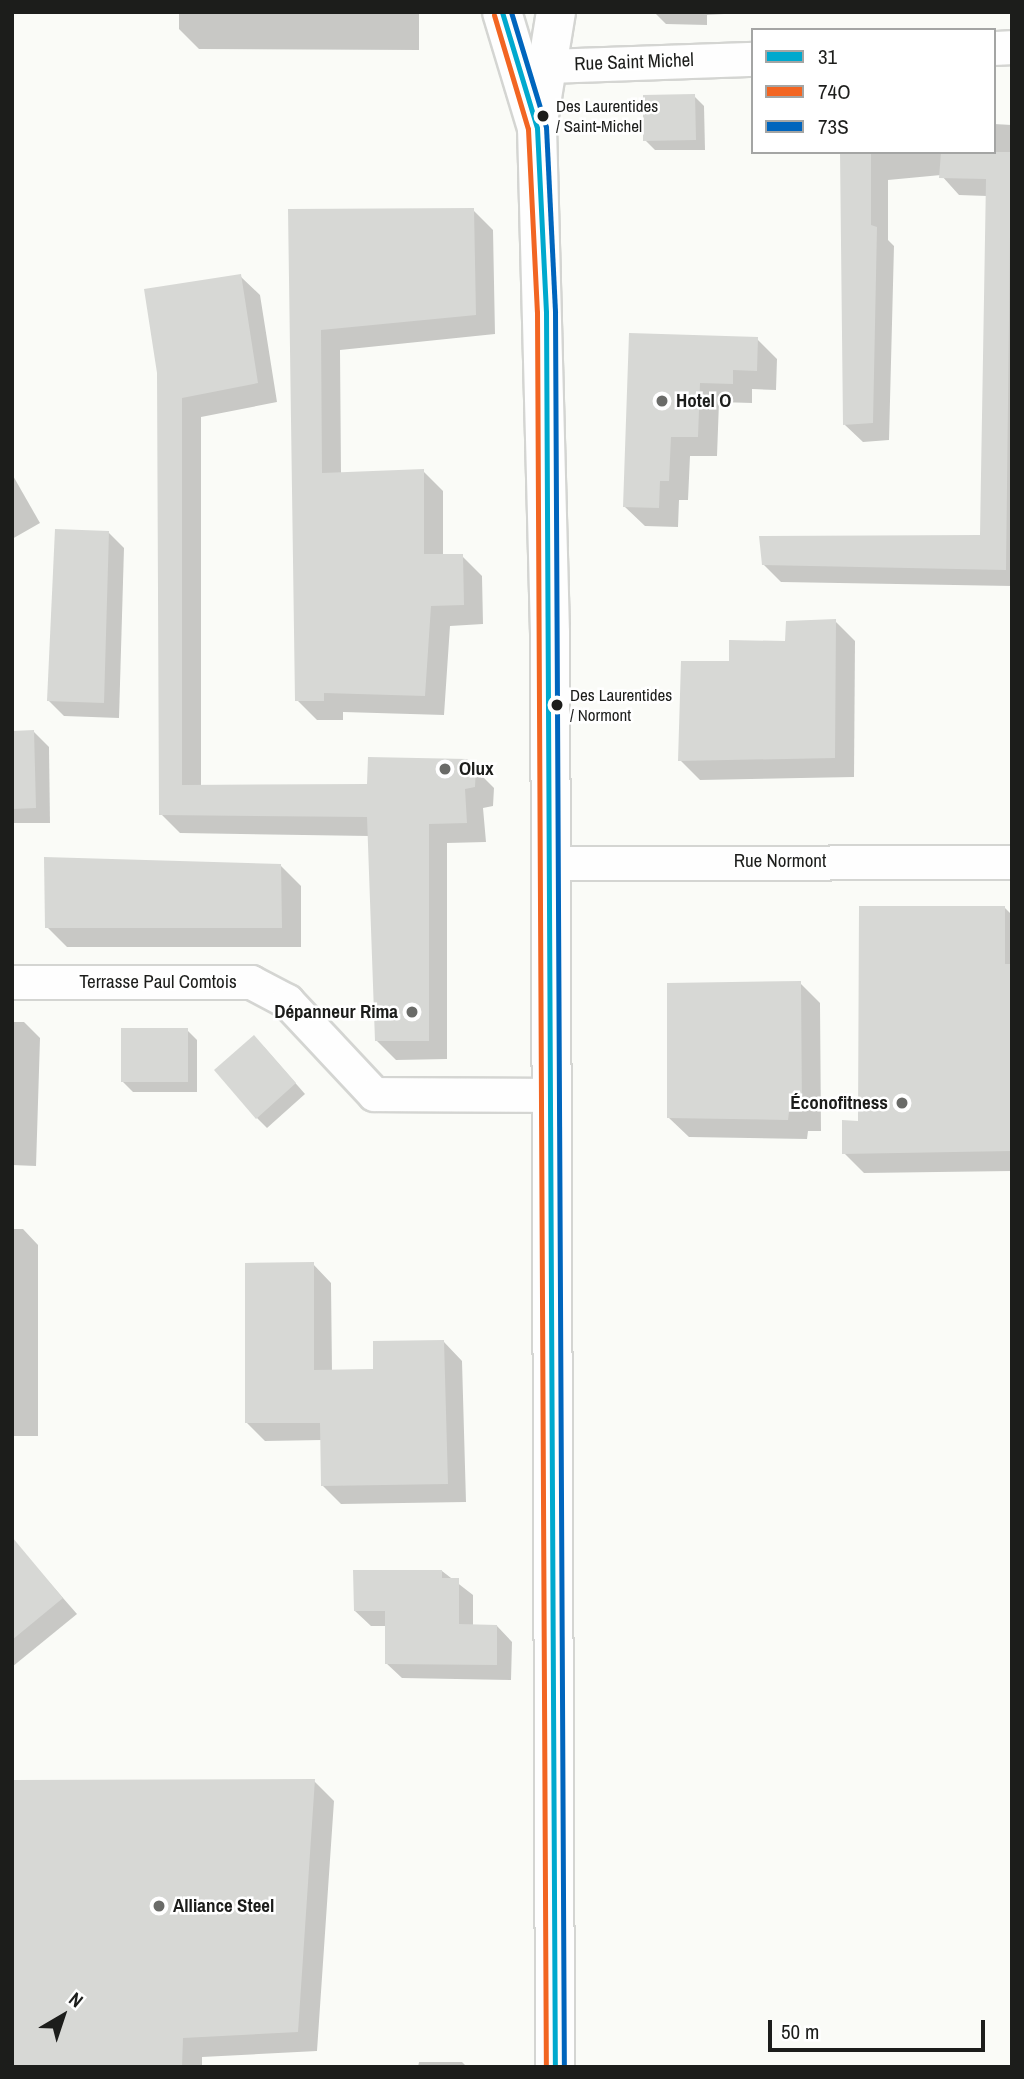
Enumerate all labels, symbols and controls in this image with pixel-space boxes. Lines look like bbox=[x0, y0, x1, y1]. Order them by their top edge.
legend bbox=[751, 28, 996, 154]
text: 31 bbox=[818, 42, 837, 71]
street label: Rue Saint Michel bbox=[574, 49, 694, 75]
text: 74O bbox=[818, 77, 851, 106]
place label: Des Laurentides / Saint-Michel bbox=[556, 96, 658, 136]
marker: Des Laurentides / Saint-Michel bbox=[536, 109, 550, 123]
text: 73S bbox=[818, 112, 849, 141]
place label: Hotel O bbox=[676, 390, 731, 412]
marker: Hotel O bbox=[654, 393, 670, 409]
place label: Des Laurentides / Normont bbox=[570, 685, 672, 725]
marker: Des Laurentides / Normont bbox=[550, 698, 564, 712]
place label: Olux bbox=[459, 758, 494, 780]
marker: Olux bbox=[437, 761, 453, 777]
street label: Rue Normont bbox=[734, 850, 826, 872]
street label: Terrasse Paul Comtois bbox=[79, 971, 237, 993]
place label: Dépanneur Rima bbox=[274, 1001, 398, 1023]
marker: Dépanneur Rima bbox=[404, 1004, 420, 1020]
place label: Éconofitness bbox=[790, 1092, 888, 1114]
marker: Éconofitness bbox=[894, 1095, 910, 1111]
place label: Alliance Steel bbox=[173, 1895, 274, 1917]
marker: Alliance Steel bbox=[151, 1898, 167, 1914]
north arrow bbox=[28, 1981, 98, 2051]
text: N bbox=[64, 1986, 89, 2013]
scale bar bbox=[772, 2006, 989, 2050]
text: 50 m bbox=[781, 2017, 819, 2046]

